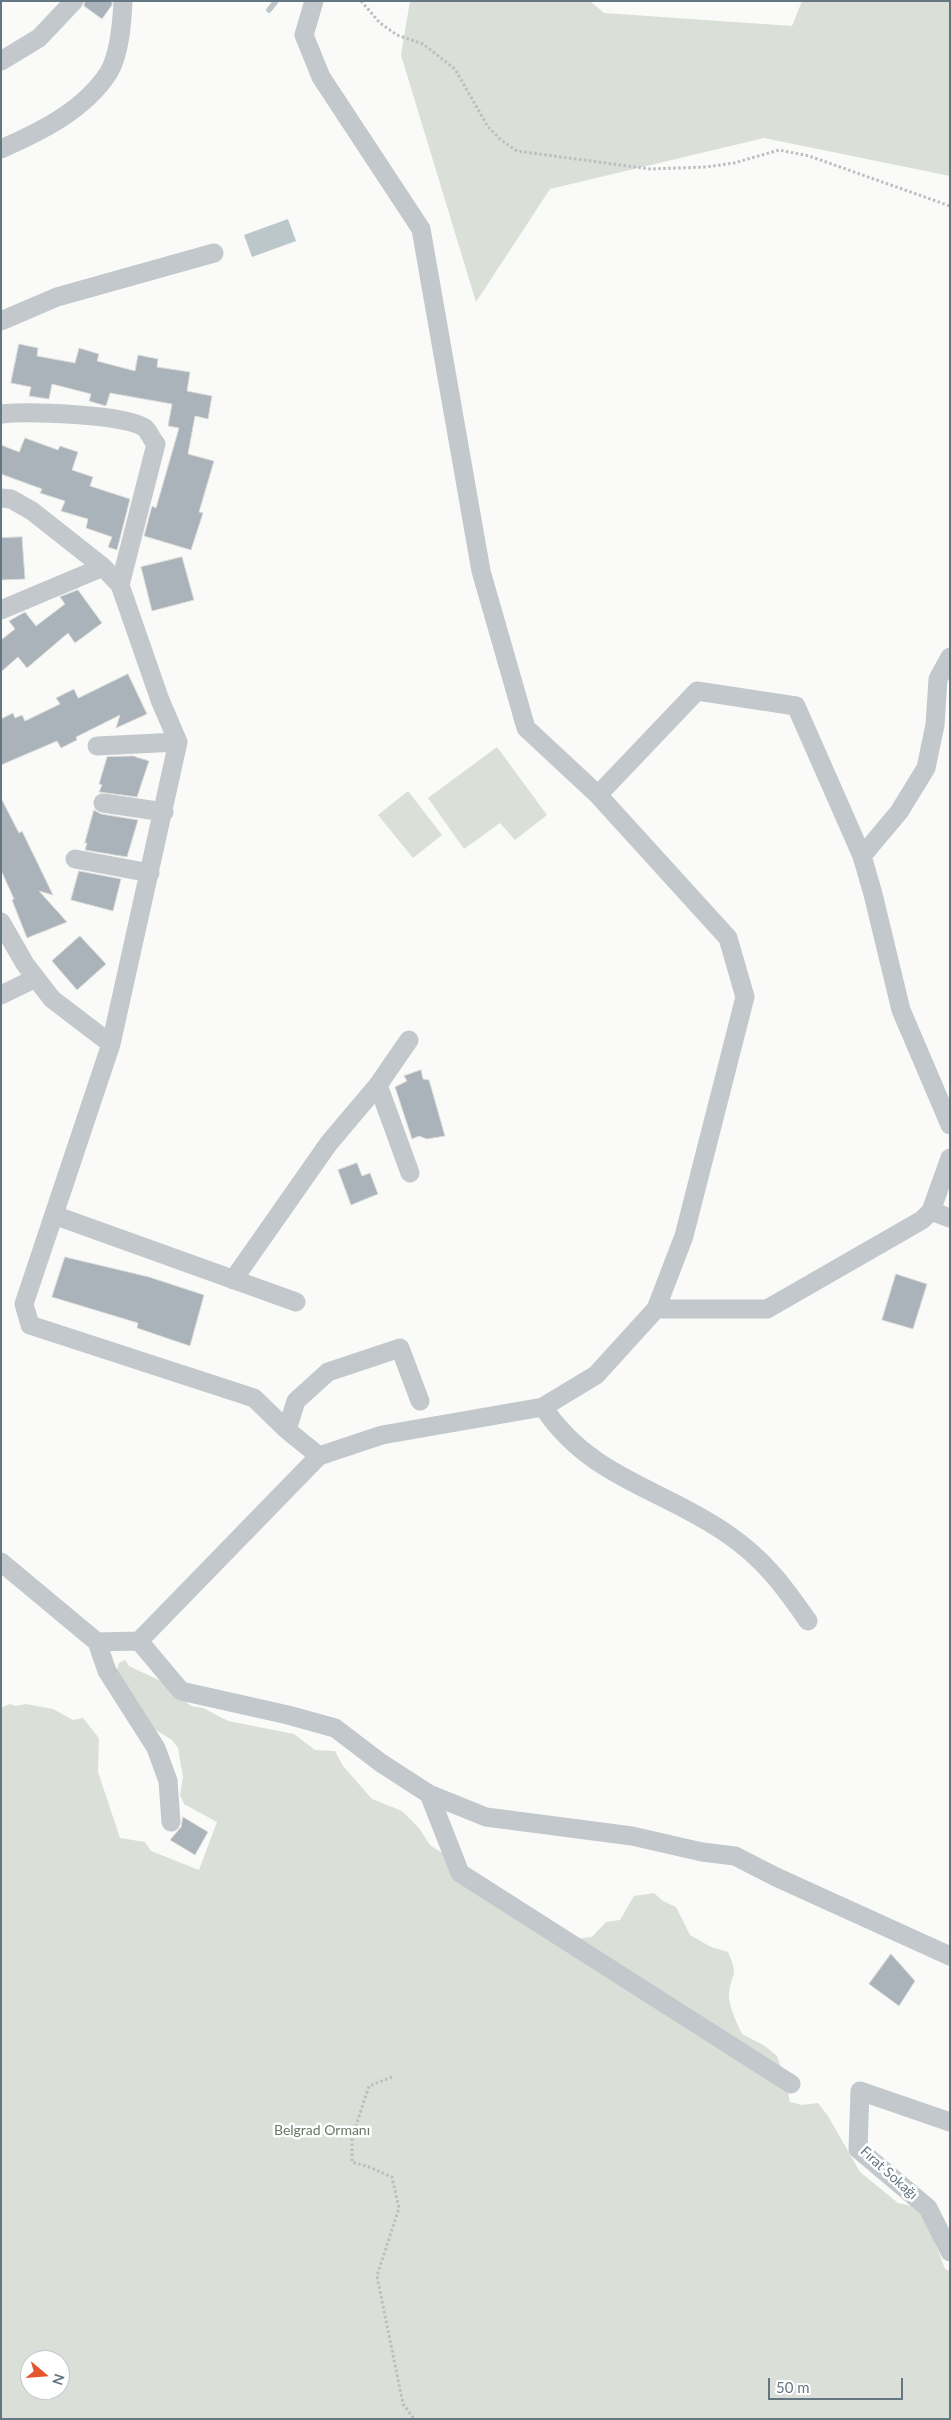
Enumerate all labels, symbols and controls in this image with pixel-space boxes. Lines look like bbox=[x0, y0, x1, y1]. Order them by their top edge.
park label: Belgrad Ormanı bbox=[274, 2122, 370, 2138]
street label: Fırat Sokağı bbox=[857, 2143, 921, 2203]
north arrow bbox=[20, 2350, 70, 2400]
scale bar bbox=[771, 2368, 906, 2400]
text: N bbox=[49, 2372, 69, 2387]
text: 50 m bbox=[776, 2378, 810, 2396]

